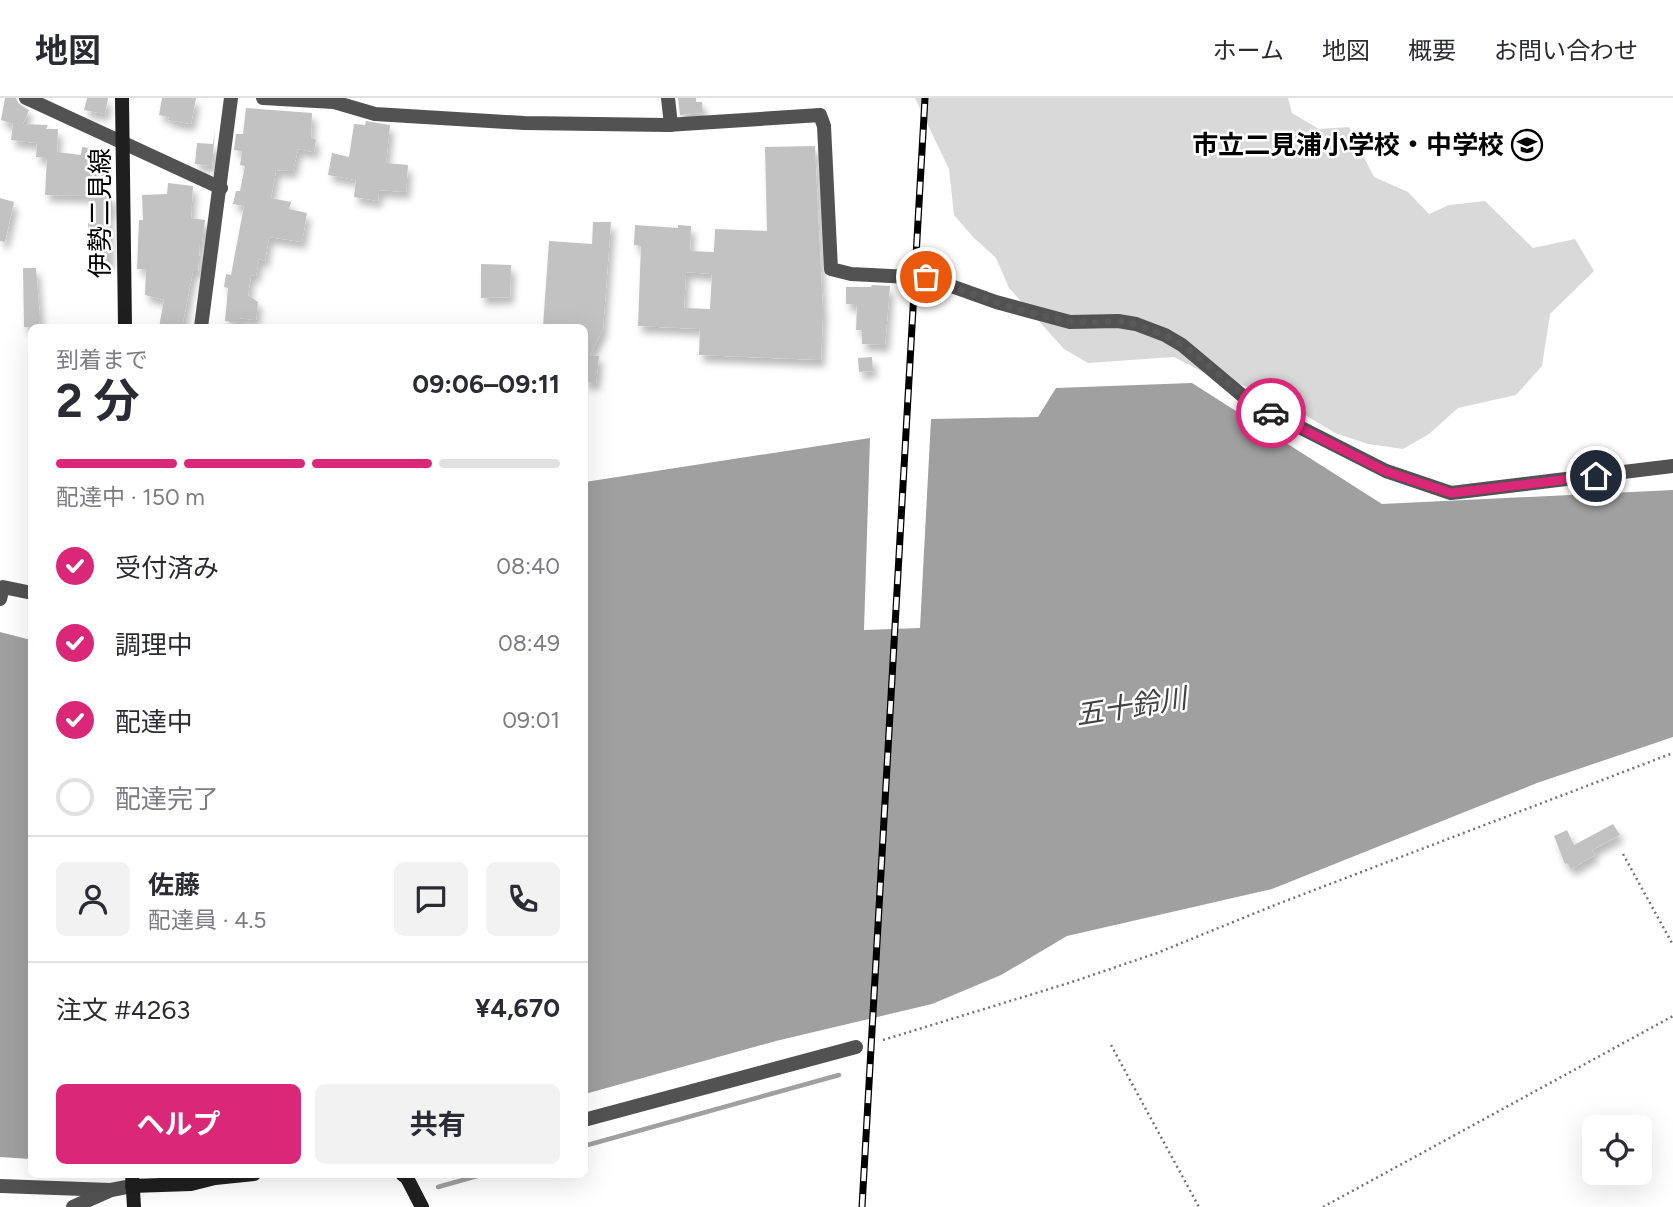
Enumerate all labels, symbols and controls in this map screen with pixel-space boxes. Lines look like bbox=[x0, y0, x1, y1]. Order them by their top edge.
text: 地図 bbox=[35, 31, 101, 70]
text: ホーム bbox=[1213, 36, 1284, 65]
text: 地図 bbox=[1322, 36, 1370, 65]
text: 概要 bbox=[1408, 36, 1456, 65]
text: お問い合わせ bbox=[1494, 36, 1638, 65]
school or university icon: 市立二見浦小学校・中学校 bbox=[1510, 128, 1544, 162]
place label: 市立二見浦小学校・中学校 bbox=[1192, 129, 1504, 161]
street label: 伊勢二見線 bbox=[84, 148, 116, 278]
pin bbox=[896, 247, 956, 307]
icon: bag bbox=[907, 258, 945, 296]
text: 到着まで bbox=[56, 346, 148, 374]
text: 09:06–09:11 bbox=[412, 368, 560, 400]
text: 2 分 bbox=[56, 373, 140, 429]
courier bbox=[1236, 378, 1306, 448]
icon: car bbox=[1252, 394, 1290, 432]
pin bbox=[1566, 446, 1626, 506]
icon: home bbox=[1577, 457, 1615, 495]
text: 配達中 · 150 m bbox=[56, 483, 205, 511]
icon: check bbox=[56, 547, 94, 585]
text: 受付済み bbox=[115, 552, 219, 584]
text: 08:40 bbox=[496, 552, 560, 580]
icon: check bbox=[56, 624, 94, 662]
text: 調理中 bbox=[115, 629, 193, 661]
text: 08:49 bbox=[498, 629, 560, 657]
water label: 五十鈴川 bbox=[1073, 680, 1192, 732]
icon: check bbox=[56, 701, 94, 739]
text: 配達中 bbox=[115, 706, 193, 738]
text: 09:01 bbox=[502, 706, 560, 734]
text: 配達完了 bbox=[115, 783, 219, 815]
button: person bbox=[56, 862, 130, 936]
button: chat bbox=[394, 862, 468, 936]
button: phone bbox=[486, 862, 560, 936]
text: 佐藤 bbox=[148, 869, 200, 901]
text: 配達員 · 4.5 bbox=[148, 906, 267, 934]
text: ¥4,670 bbox=[475, 992, 560, 1024]
text: 注文 #4263 bbox=[56, 994, 190, 1026]
button: ヘルプ bbox=[56, 1084, 301, 1164]
button: 共有 bbox=[315, 1084, 560, 1164]
map controls bbox=[1582, 1115, 1652, 1185]
button: locate bbox=[1582, 1115, 1652, 1185]

